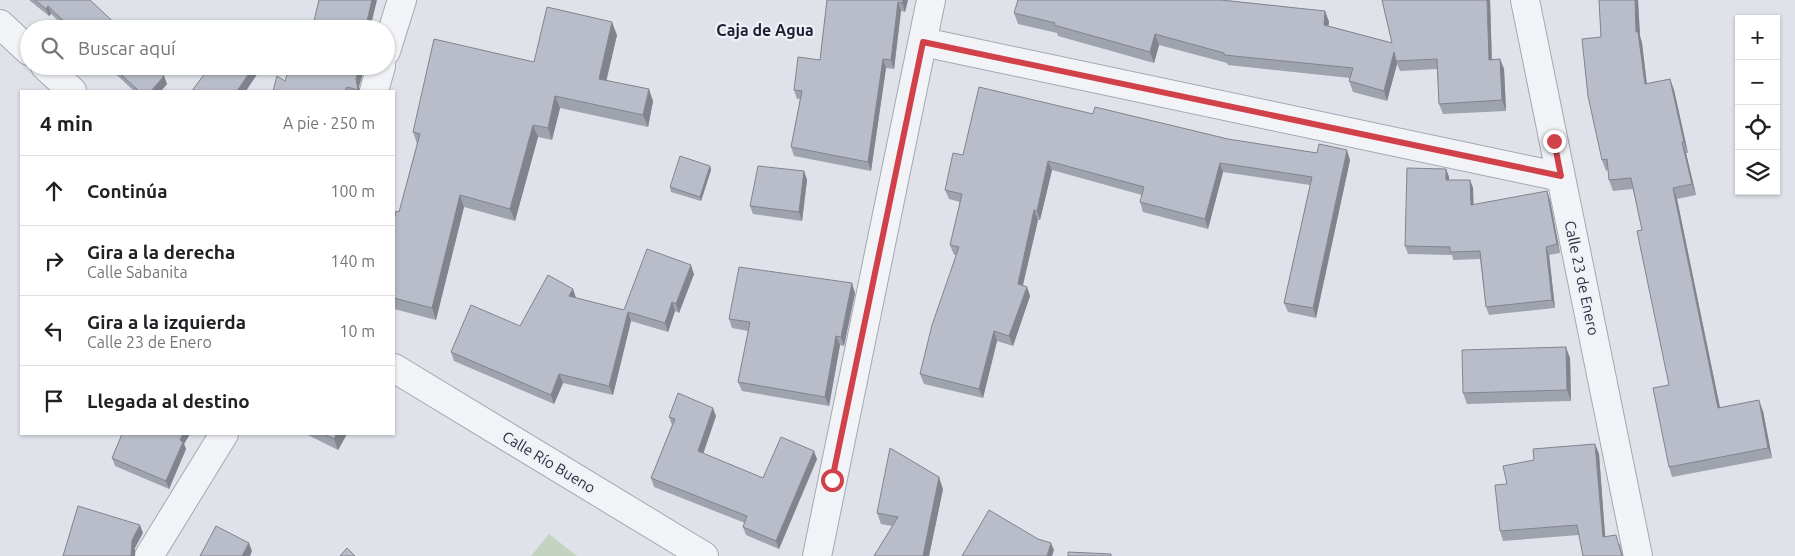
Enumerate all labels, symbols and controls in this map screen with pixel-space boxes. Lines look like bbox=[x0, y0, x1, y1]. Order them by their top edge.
map controls bbox=[1735, 15, 1780, 195]
button: + bbox=[1735, 15, 1780, 60]
search box bbox=[20, 20, 395, 75]
district label: Caja de Agua bbox=[716, 21, 814, 39]
icon: search bbox=[38, 34, 66, 62]
text: Buscar aquí bbox=[78, 37, 176, 59]
button: − bbox=[1735, 60, 1780, 105]
button: locate bbox=[1735, 105, 1780, 150]
text: 4 min bbox=[40, 111, 93, 135]
text: A pie · 250 m bbox=[283, 114, 375, 132]
route end bbox=[1543, 130, 1566, 153]
button: layers bbox=[1735, 150, 1780, 195]
icon: ahead bbox=[40, 177, 68, 205]
text: Continúa bbox=[87, 180, 168, 202]
text: 100 m bbox=[330, 182, 375, 200]
street label: Calle 23 de Enero bbox=[1562, 219, 1602, 337]
text: Gira a la derecha bbox=[87, 241, 235, 263]
icon: right bbox=[40, 247, 68, 275]
text: 140 m bbox=[330, 252, 375, 270]
text: Calle Sabanita bbox=[87, 263, 188, 281]
text: Gira a la izquierda bbox=[87, 311, 246, 333]
icon: left bbox=[40, 317, 68, 345]
text: 10 m bbox=[339, 322, 375, 340]
text: Calle 23 de Enero bbox=[87, 333, 212, 351]
icon: arrive bbox=[40, 387, 68, 415]
text: Llegada al destino bbox=[87, 390, 250, 412]
street label: Calle Río Bueno bbox=[499, 428, 599, 496]
route start bbox=[821, 469, 844, 492]

